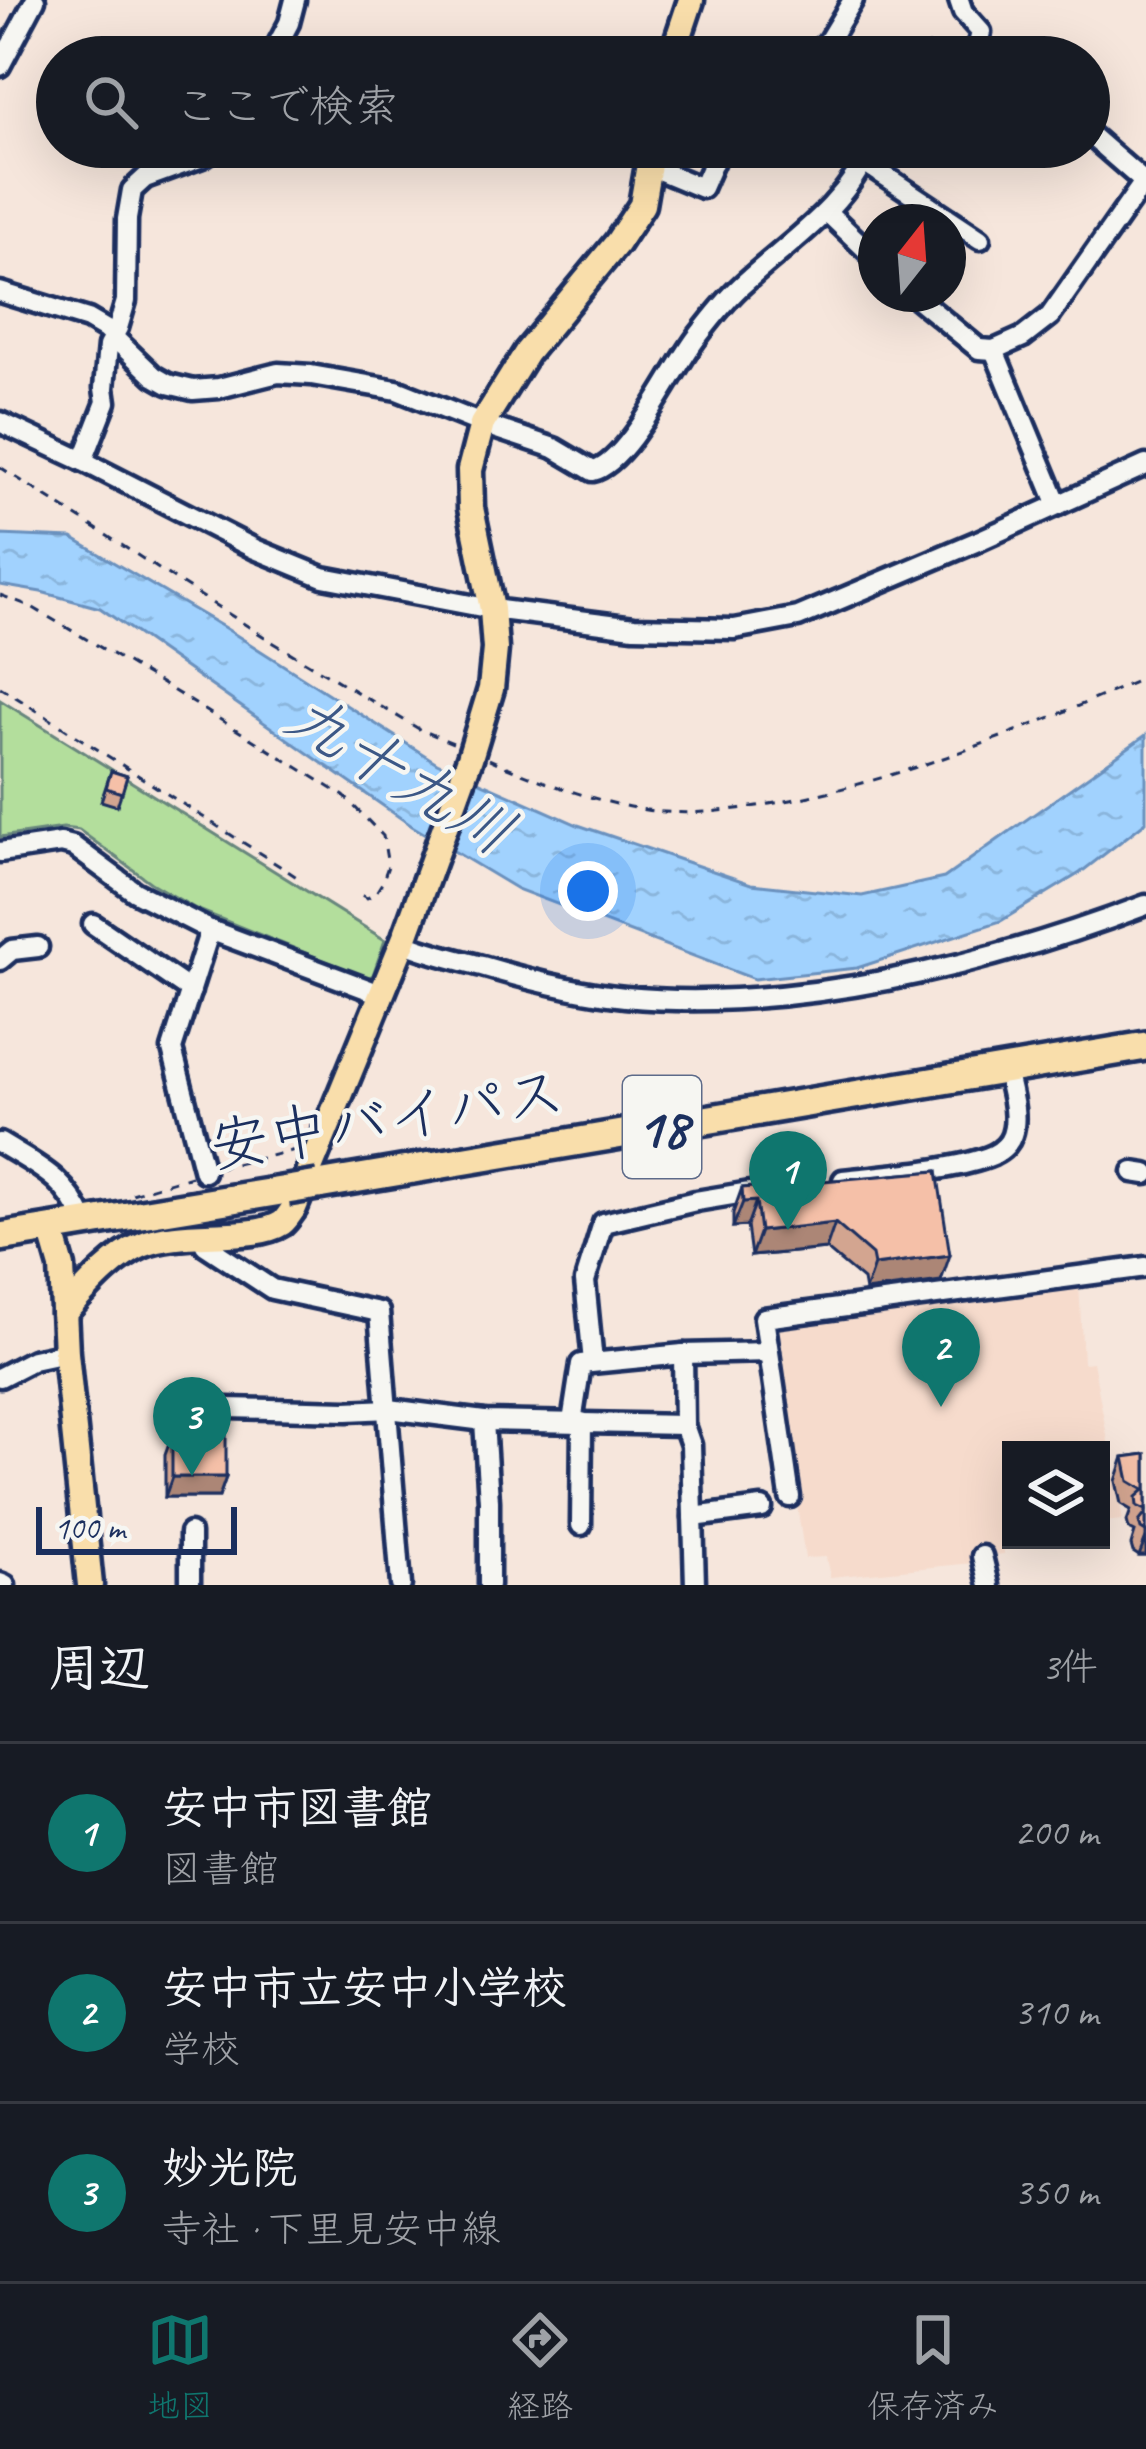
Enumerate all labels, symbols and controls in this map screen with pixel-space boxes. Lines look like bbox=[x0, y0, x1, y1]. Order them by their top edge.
search box bbox=[36, 36, 1110, 168]
icon: search bbox=[78, 69, 144, 135]
text: ここで検索 bbox=[174, 78, 399, 135]
north arrow bbox=[858, 204, 966, 312]
water label: 九十九川 bbox=[272, 676, 529, 873]
your location bbox=[558, 861, 618, 921]
street label: 安中バイパス bbox=[204, 1053, 570, 1185]
road number: 18 bbox=[623, 1076, 701, 1178]
pin: 1 bbox=[749, 1131, 827, 1230]
pin: 2 bbox=[902, 1308, 980, 1407]
pin: 3 bbox=[153, 1377, 231, 1476]
map controls bbox=[1002, 1441, 1110, 1549]
button: layers bbox=[1002, 1441, 1110, 1549]
scale bar bbox=[36, 1501, 237, 1554]
text: 100 m bbox=[54, 1507, 125, 1549]
text: 周辺 bbox=[48, 1636, 150, 1700]
text: 3件 bbox=[1041, 1643, 1098, 1692]
text: 安中市図書館 bbox=[162, 1780, 432, 1837]
text: 1 bbox=[78, 1808, 96, 1857]
text: 200 m bbox=[1014, 1808, 1098, 1857]
text: 図書館 bbox=[162, 1845, 279, 1894]
text: 安中市立安中小学校 bbox=[162, 1960, 567, 2017]
text: 2 bbox=[78, 1988, 96, 2037]
text: 310 m bbox=[1014, 1988, 1098, 2037]
text: 学校 bbox=[162, 2025, 240, 2074]
text: 妙光院 bbox=[162, 2140, 297, 2197]
text: 3 bbox=[78, 2168, 96, 2217]
text: 350 m bbox=[1014, 2168, 1098, 2217]
text: 寺社 · 下里見安中線 bbox=[162, 2205, 500, 2254]
tab: 地図 bbox=[147, 2307, 213, 2427]
tab: 経路 bbox=[507, 2307, 573, 2427]
tab: 保存済み bbox=[867, 2307, 999, 2427]

